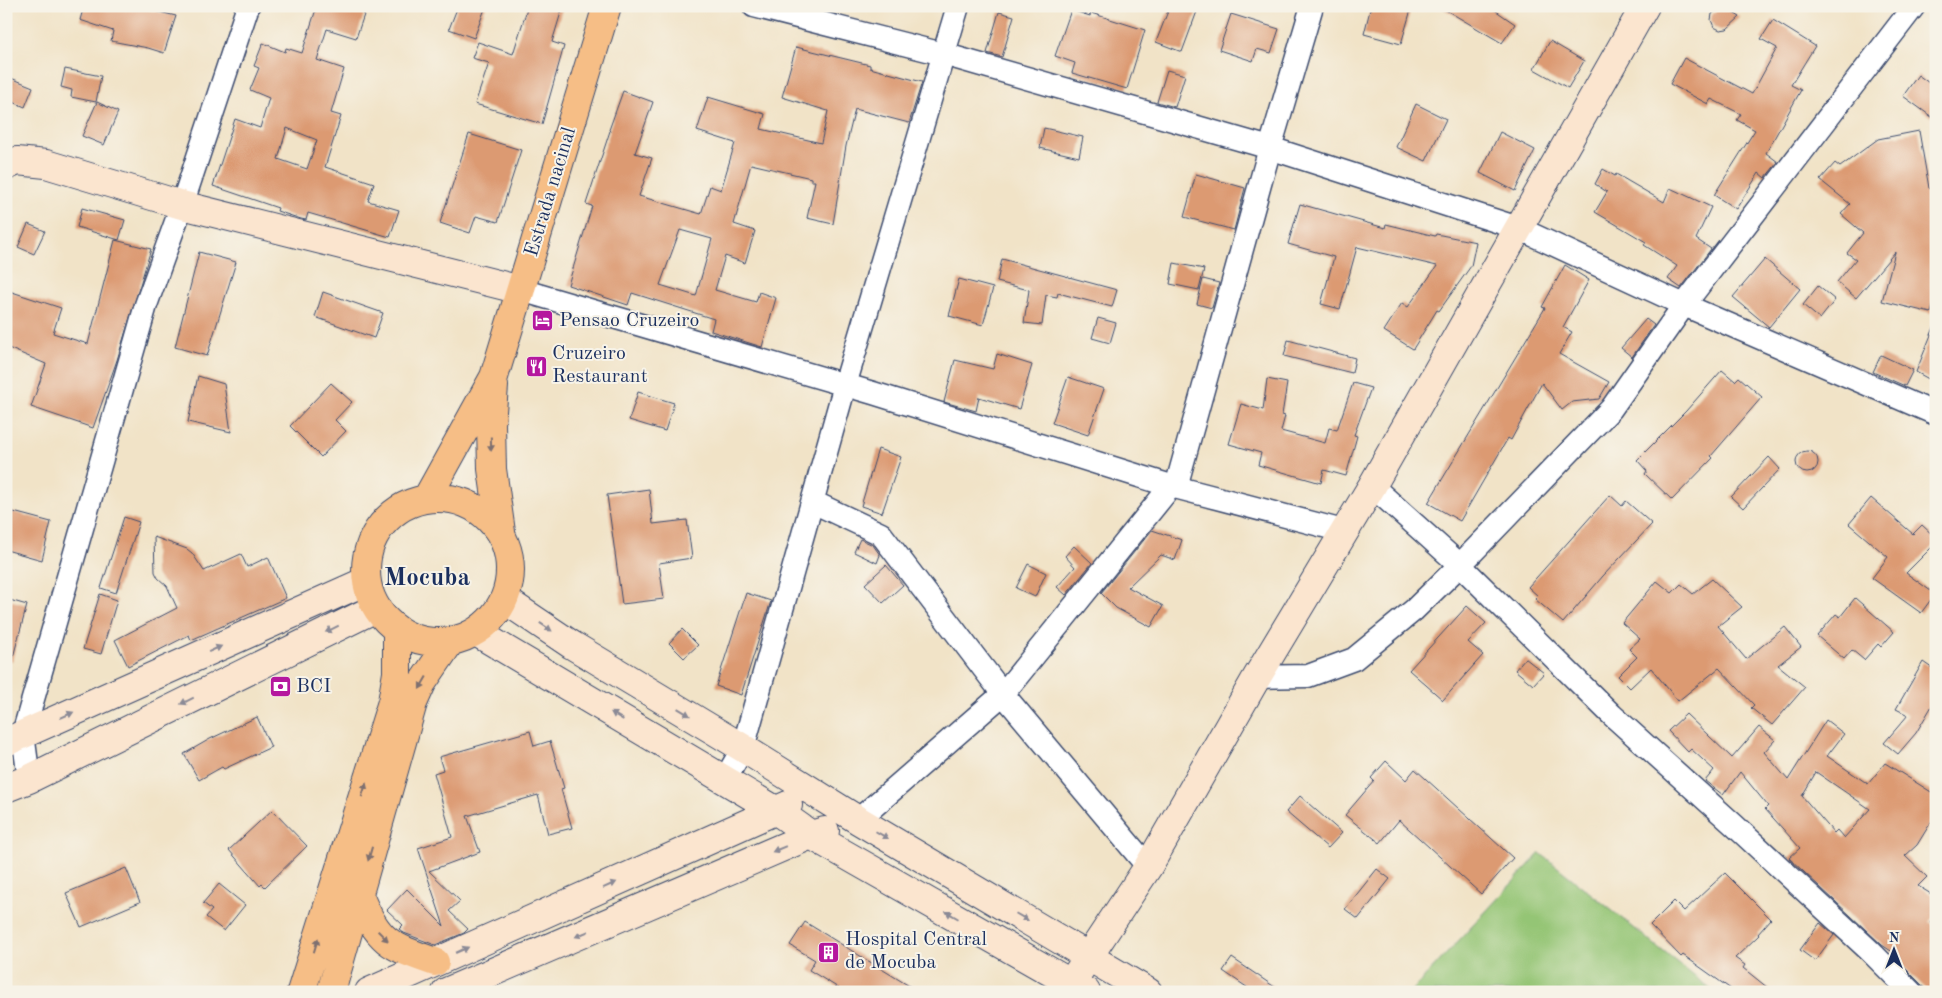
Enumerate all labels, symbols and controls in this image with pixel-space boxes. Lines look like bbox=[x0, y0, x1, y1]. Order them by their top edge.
street label: Estrada nacinal bbox=[522, 125, 580, 259]
hotel icon: Pensao Cruzeiro bbox=[531, 309, 555, 333]
place label: Pensao Cruzeiro bbox=[559, 311, 699, 331]
place label: Cruzeiro Restaurant bbox=[552, 344, 648, 387]
restaurant icon: Cruzeiro Restaurant bbox=[524, 354, 548, 378]
one-way arrow bbox=[487, 436, 495, 452]
district label: Mocuba bbox=[384, 566, 470, 591]
one-way arrow bbox=[539, 622, 552, 632]
one-way arrow bbox=[325, 626, 339, 634]
one-way arrow bbox=[208, 644, 222, 652]
bank icon: BCI bbox=[268, 675, 292, 699]
one-way arrow bbox=[419, 675, 427, 690]
place label: BCI bbox=[296, 677, 331, 697]
one-way arrow bbox=[179, 697, 194, 705]
one-way arrow bbox=[677, 708, 690, 717]
one-way arrow bbox=[60, 710, 74, 718]
one-way arrow bbox=[611, 712, 624, 721]
one-way arrow bbox=[360, 782, 368, 797]
one-way arrow bbox=[875, 830, 888, 839]
one-way arrow bbox=[772, 845, 786, 853]
one-way arrow bbox=[366, 847, 374, 862]
one-way arrow bbox=[603, 880, 617, 888]
one-way arrow bbox=[946, 911, 959, 920]
one-way arrow bbox=[1015, 912, 1028, 921]
north arrow bbox=[1870, 926, 1920, 976]
one-way arrow bbox=[377, 930, 389, 942]
one-way arrow bbox=[575, 930, 589, 938]
place label: Hospital Central de Mocuba bbox=[845, 930, 987, 973]
text: N bbox=[1889, 931, 1900, 945]
one-way arrow bbox=[312, 938, 320, 953]
building icon: Hospital Central de Mocuba bbox=[817, 940, 841, 964]
one-way arrow bbox=[455, 946, 469, 954]

